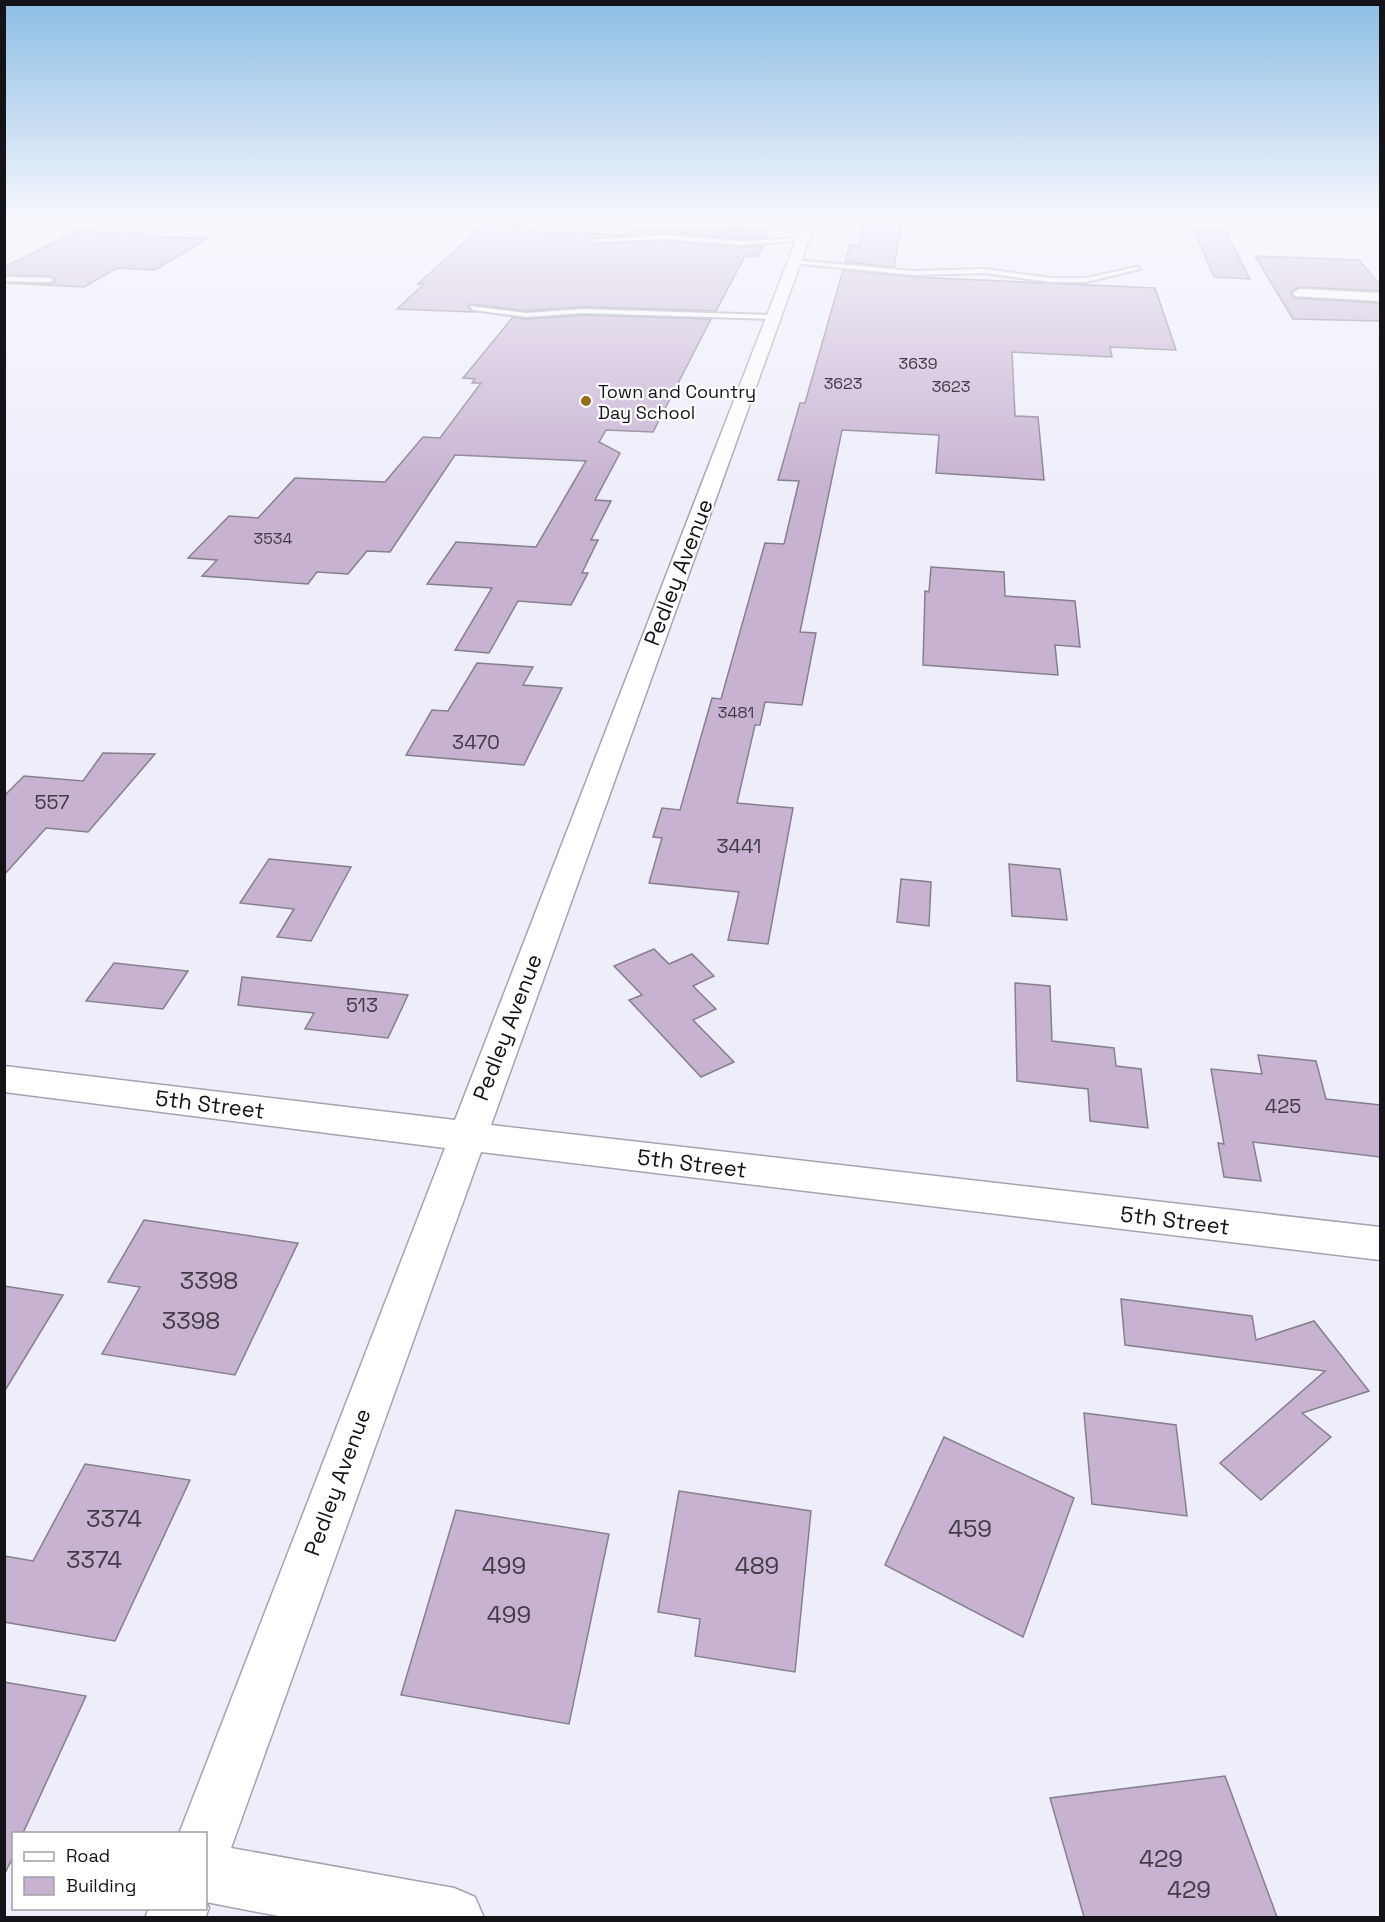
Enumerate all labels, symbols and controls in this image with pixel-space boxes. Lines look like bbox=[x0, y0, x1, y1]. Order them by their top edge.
house number: 3639 bbox=[899, 353, 937, 374]
house number: 3623 bbox=[824, 373, 862, 394]
house number: 3623 bbox=[932, 376, 970, 397]
place label: Town and Country Day School bbox=[598, 380, 756, 424]
marker: Town and Country Day School bbox=[579, 394, 593, 408]
street label: Pedley Avenue bbox=[637, 495, 719, 649]
house number: 3534 bbox=[254, 528, 292, 549]
house number: 3481 bbox=[718, 702, 754, 723]
house number: 3470 bbox=[452, 729, 500, 755]
house number: 557 bbox=[35, 789, 70, 815]
house number: 3441 bbox=[717, 833, 761, 859]
street label: Pedley Avenue bbox=[466, 950, 548, 1104]
house number: 513 bbox=[346, 992, 378, 1018]
street label: 5th Street bbox=[154, 1083, 266, 1125]
house number: 425 bbox=[1265, 1093, 1301, 1119]
street label: 5th Street bbox=[636, 1142, 748, 1184]
street label: 5th Street bbox=[1119, 1199, 1231, 1241]
house number: 3398 bbox=[180, 1265, 238, 1296]
house number: 3398 bbox=[162, 1305, 220, 1336]
street label: Pedley Avenue bbox=[297, 1404, 377, 1560]
house number: 3374 bbox=[86, 1503, 142, 1534]
house number: 459 bbox=[948, 1513, 992, 1544]
house number: 3374 bbox=[66, 1544, 122, 1575]
house number: 499 bbox=[482, 1550, 526, 1581]
house number: 489 bbox=[735, 1550, 779, 1581]
house number: 499 bbox=[487, 1599, 531, 1630]
legend bbox=[12, 1832, 207, 1910]
house number: 429 bbox=[1139, 1843, 1183, 1874]
text: Road bbox=[66, 1844, 110, 1867]
text: Building bbox=[66, 1874, 136, 1897]
house number: 429 bbox=[1167, 1874, 1211, 1905]

